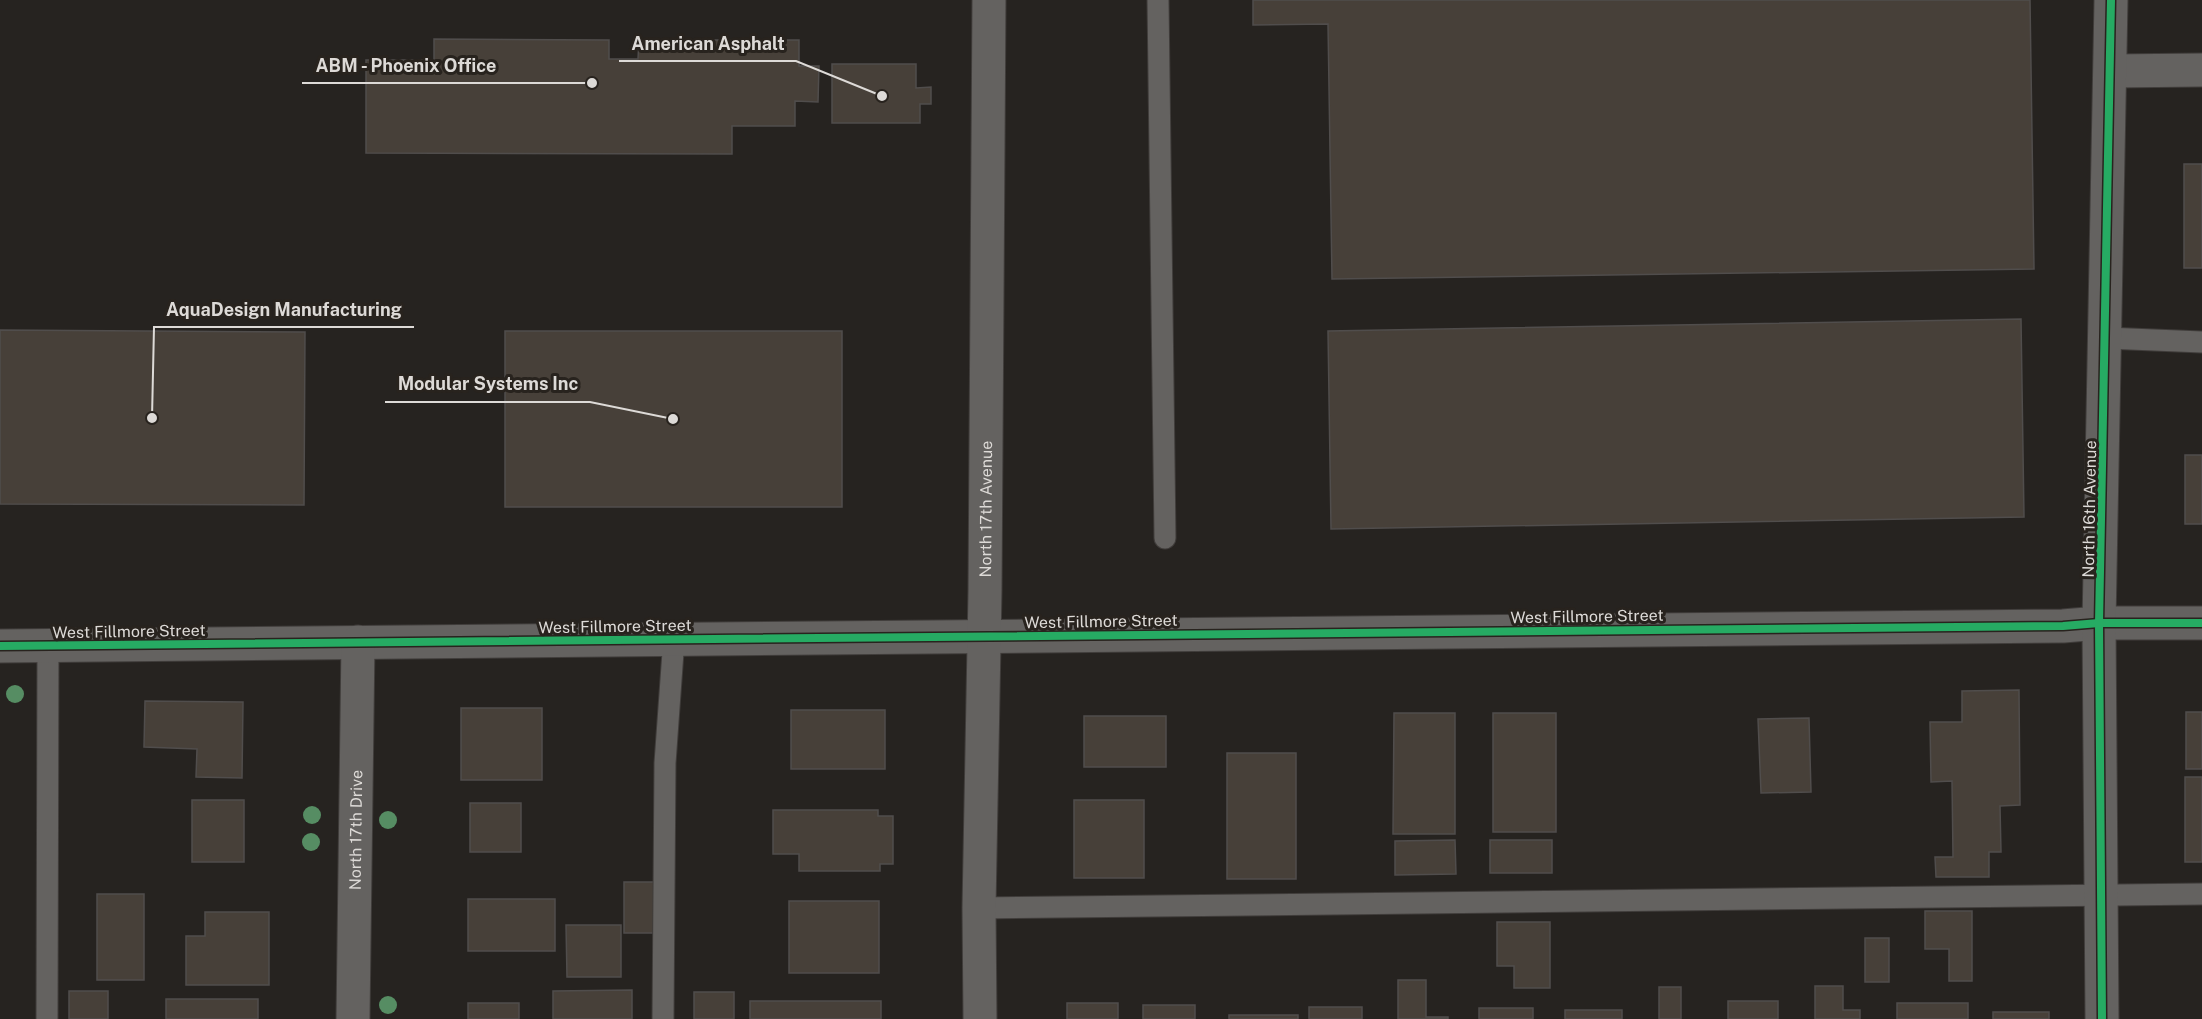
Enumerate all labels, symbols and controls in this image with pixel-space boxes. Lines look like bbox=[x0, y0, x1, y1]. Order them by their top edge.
callout: American Asphalt bbox=[619, 25, 796, 61]
text: American Asphalt bbox=[631, 33, 785, 54]
callout: ABM - Phoenix Office bbox=[302, 47, 509, 83]
text: ABM - Phoenix Office bbox=[315, 55, 497, 76]
callout: AquaDesign Manufacturing bbox=[154, 291, 414, 327]
text: AquaDesign Manufacturing bbox=[166, 299, 402, 320]
callout: Modular Systems Inc bbox=[385, 366, 590, 402]
text: Modular Systems Inc bbox=[398, 373, 579, 394]
street label: North 16th Avenue bbox=[2079, 440, 2100, 578]
street label: North 17th Avenue bbox=[976, 441, 996, 578]
street label: West Fillmore Street bbox=[1510, 606, 1664, 627]
street label: West Fillmore Street bbox=[1024, 611, 1178, 632]
street label: West Fillmore Street bbox=[538, 616, 692, 637]
street label: West Fillmore Street bbox=[52, 621, 206, 642]
street label: North 17th Drive bbox=[346, 770, 366, 890]

